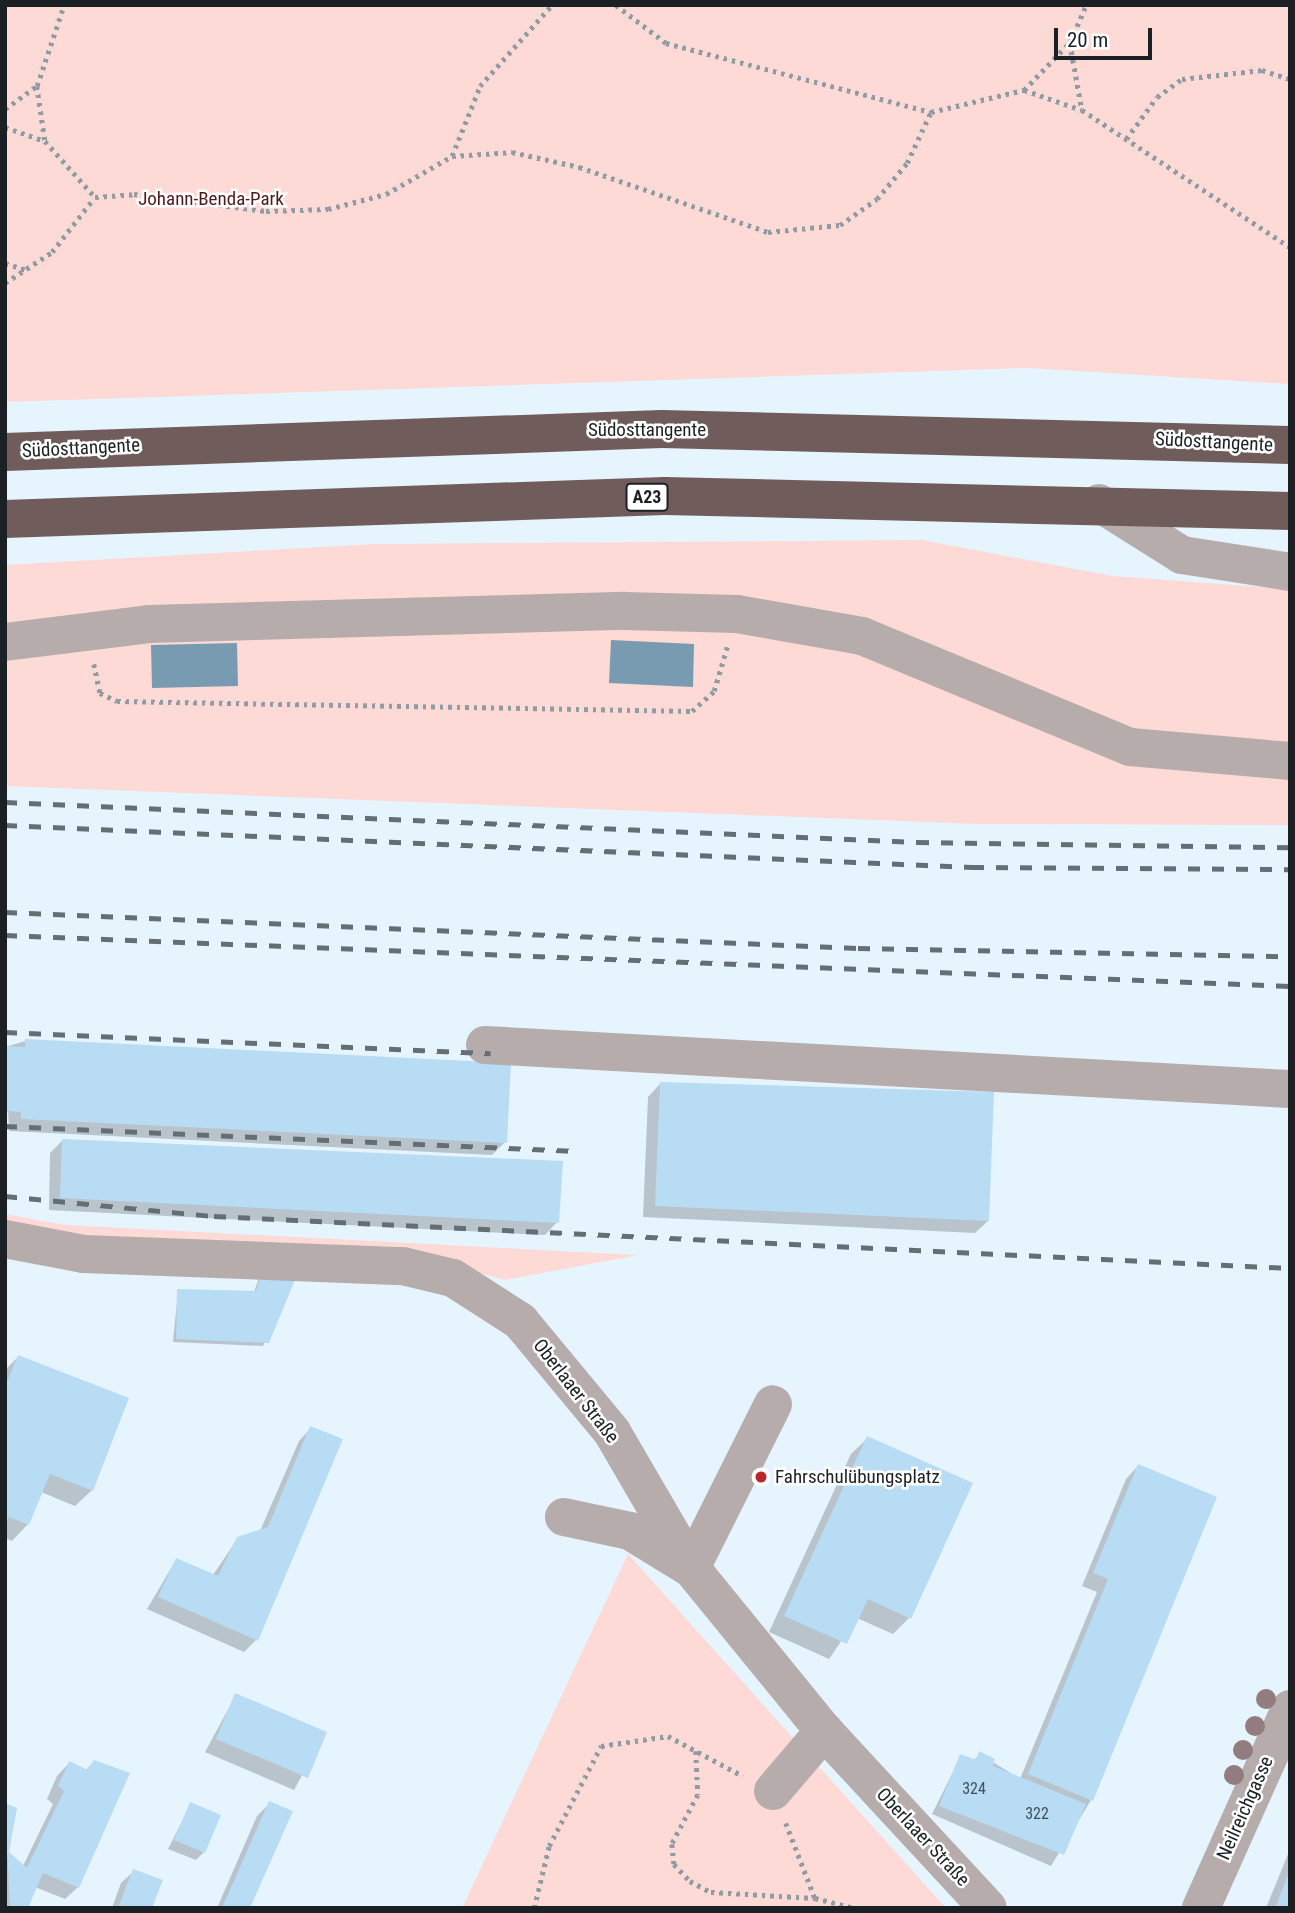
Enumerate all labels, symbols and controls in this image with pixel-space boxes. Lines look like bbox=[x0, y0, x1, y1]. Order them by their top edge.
scale bar bbox=[1057, 14, 1155, 58]
text: 20 m bbox=[1067, 28, 1108, 52]
park label: Johann-Benda-Park bbox=[138, 188, 284, 210]
street label: Südosttangente bbox=[588, 419, 706, 441]
street label: Südosttangente bbox=[1154, 428, 1274, 456]
street label: Südosttangente bbox=[21, 434, 141, 462]
road number: A23 bbox=[624, 482, 670, 512]
street label: Oberlaaer Straße bbox=[528, 1334, 624, 1448]
place label: Fahrschulübungsplatz bbox=[775, 1466, 940, 1488]
marker: Fahrschulübungsplatz bbox=[753, 1469, 769, 1485]
street label: Neilreichgasse bbox=[1212, 1753, 1278, 1863]
house number: 324 bbox=[962, 1779, 986, 1799]
street label: Oberlaaer Straße bbox=[872, 1783, 974, 1891]
house number: 322 bbox=[1025, 1804, 1049, 1824]

